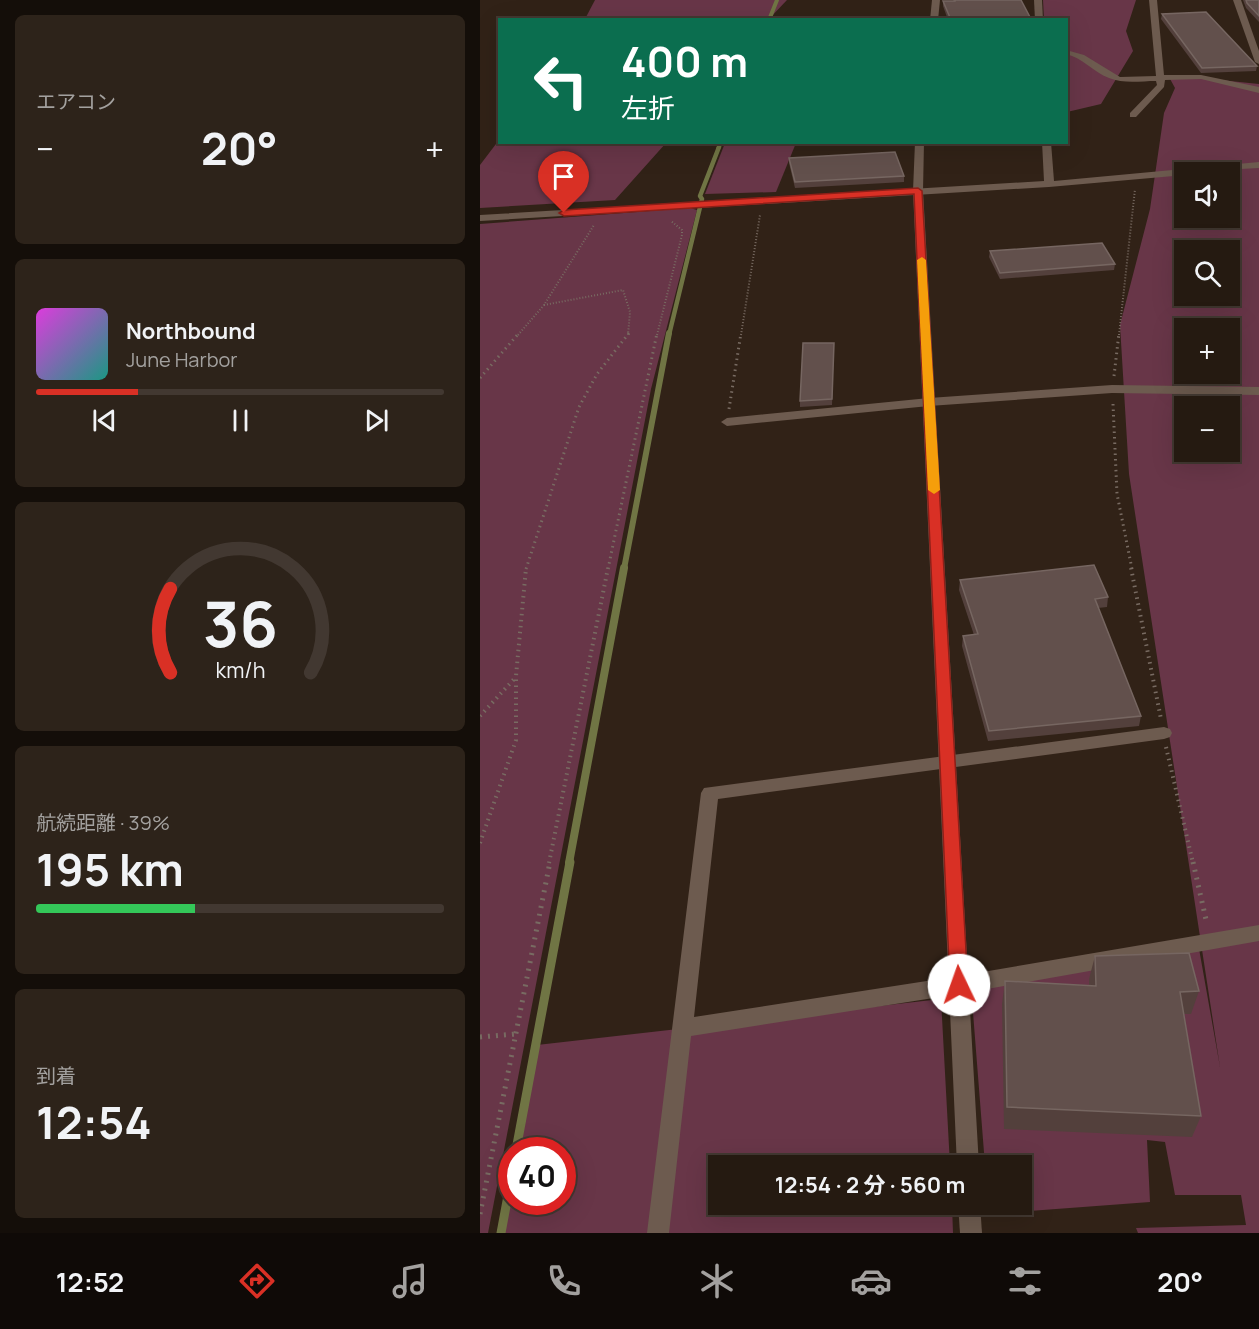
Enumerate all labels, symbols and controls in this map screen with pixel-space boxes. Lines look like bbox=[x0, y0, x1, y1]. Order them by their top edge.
text: 400 m bbox=[621, 32, 748, 90]
icon: left bbox=[522, 42, 600, 120]
text: エアコン bbox=[36, 88, 116, 115]
text: 左折 bbox=[621, 89, 675, 126]
text: 20° bbox=[201, 117, 278, 179]
text: − bbox=[36, 126, 54, 171]
text: + bbox=[425, 126, 444, 171]
pin bbox=[538, 151, 589, 213]
icon: arrive bbox=[547, 160, 580, 193]
map controls bbox=[1174, 162, 1240, 462]
button: sound bbox=[1174, 162, 1240, 228]
button: search bbox=[1174, 240, 1240, 306]
text: Northbound bbox=[126, 316, 256, 346]
button: + bbox=[1174, 318, 1240, 384]
text: June Harbor bbox=[126, 346, 238, 373]
button: − bbox=[1174, 396, 1240, 462]
icon: previous bbox=[88, 404, 121, 437]
icon: pause bbox=[224, 404, 257, 437]
icon: next bbox=[360, 404, 393, 437]
text: 36 bbox=[202, 581, 278, 667]
text: km/h bbox=[215, 656, 265, 685]
text: 航続距離 · 39% bbox=[36, 809, 170, 836]
text: 195 km bbox=[36, 838, 184, 900]
position arrow bbox=[927, 953, 991, 1017]
text: 到着 bbox=[36, 1062, 76, 1089]
text: 12:54 bbox=[36, 1091, 152, 1153]
speed limit sign: 40 bbox=[498, 1137, 576, 1215]
text: 12:54 · 2 分 · 560 m bbox=[775, 1170, 965, 1200]
icon: directions bbox=[236, 1260, 278, 1302]
icon: music bbox=[389, 1260, 431, 1302]
icon: phone bbox=[543, 1260, 585, 1302]
icon: climate bbox=[696, 1260, 738, 1302]
icon: car bbox=[850, 1260, 892, 1302]
icon: filters bbox=[1004, 1260, 1046, 1302]
text: 12:52 bbox=[56, 1263, 124, 1300]
text: 20° bbox=[1157, 1263, 1203, 1300]

